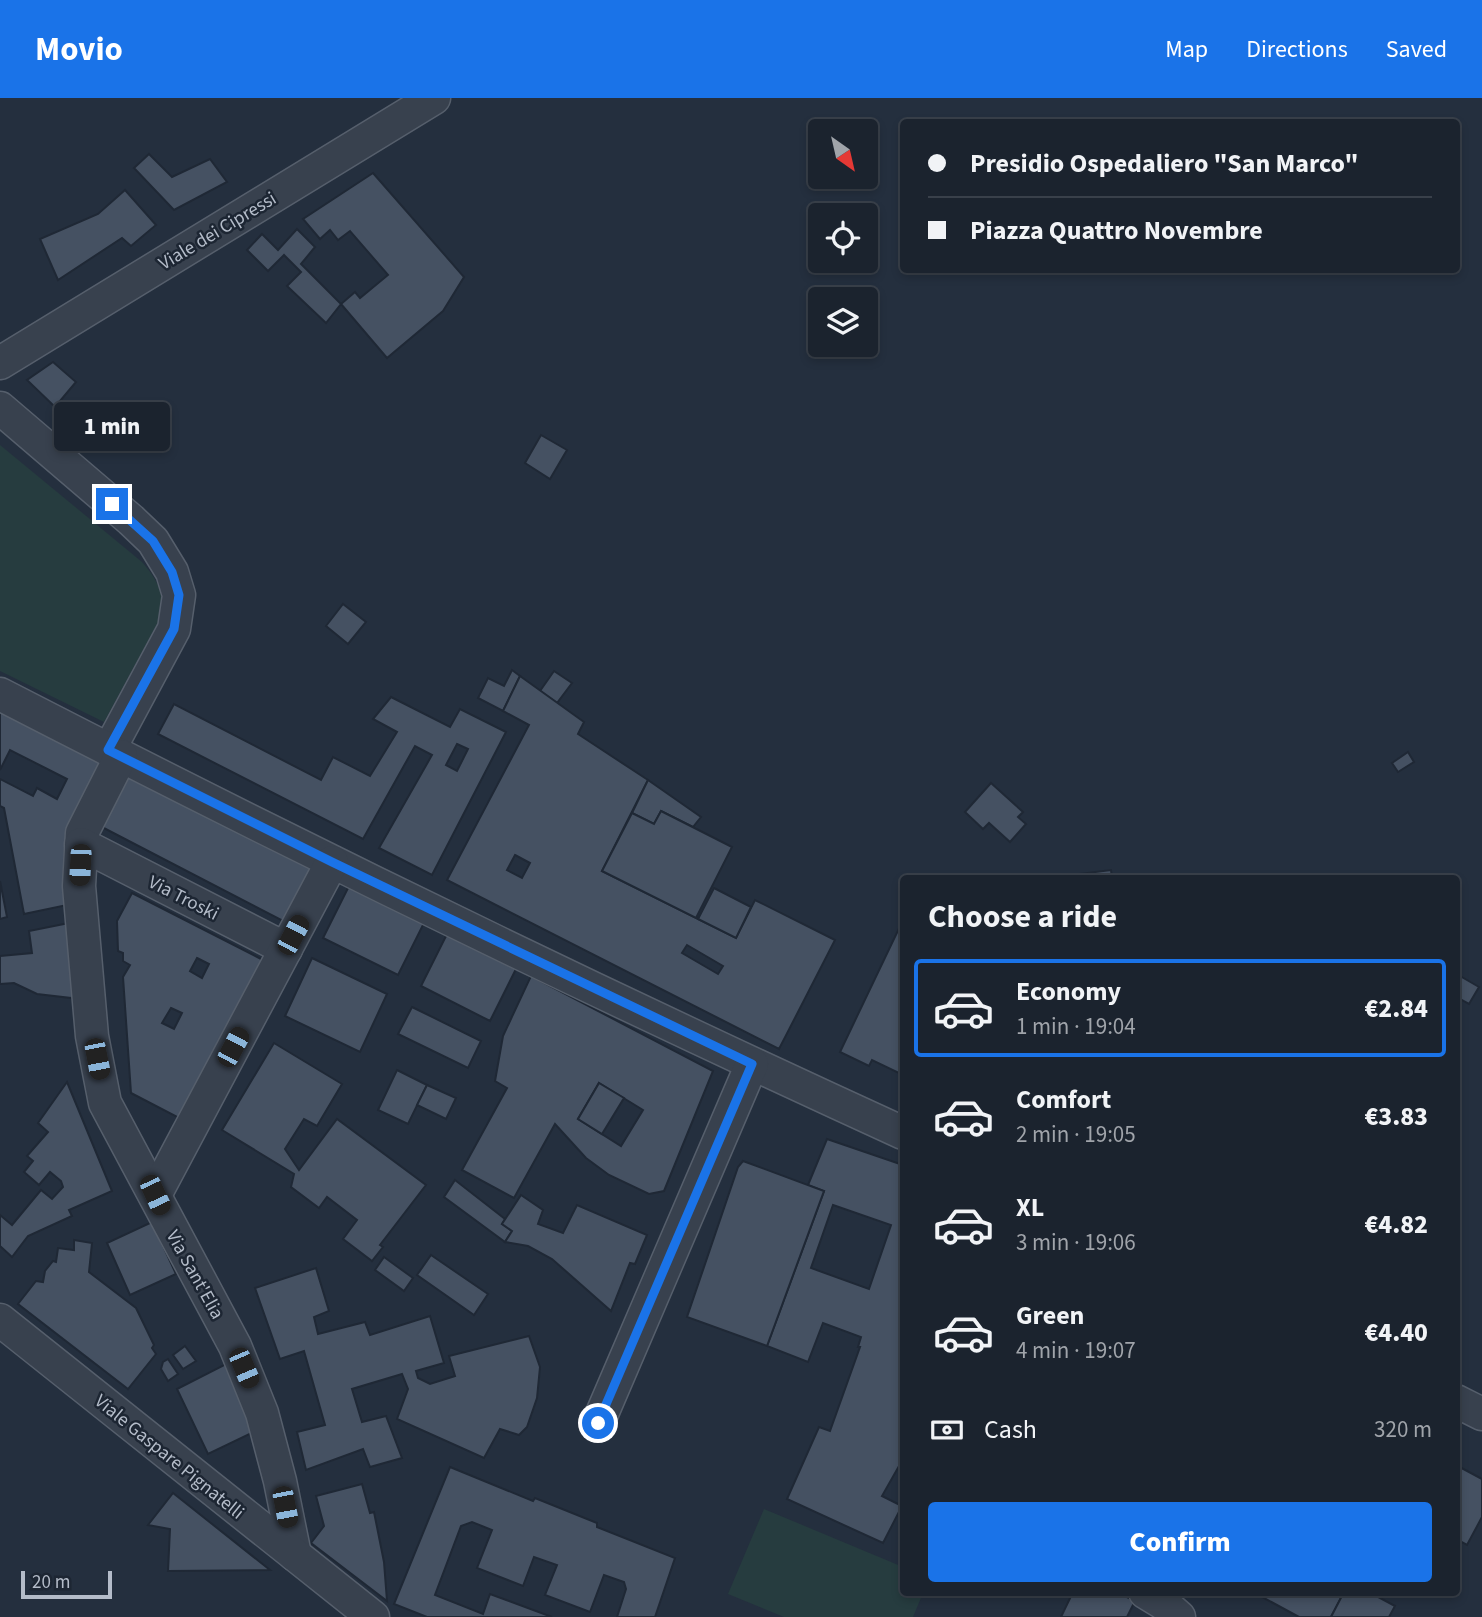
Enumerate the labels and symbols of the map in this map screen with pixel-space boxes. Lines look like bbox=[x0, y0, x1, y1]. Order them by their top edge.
north arrow bbox=[808, 119, 878, 189]
street label: Viale dei Cipressi bbox=[154, 185, 282, 277]
callout: 1 min bbox=[54, 402, 170, 452]
route end bbox=[96, 488, 128, 520]
car bbox=[69, 843, 92, 887]
street label: Via Troski bbox=[143, 869, 223, 928]
car bbox=[274, 912, 313, 958]
car bbox=[214, 1024, 253, 1070]
car bbox=[83, 1036, 112, 1082]
car bbox=[137, 1172, 174, 1218]
street label: Via Sant'Elia bbox=[159, 1225, 230, 1324]
car bbox=[227, 1345, 262, 1391]
street label: Viale Gaspare Pignatelli bbox=[88, 1388, 250, 1526]
route start bbox=[582, 1407, 614, 1439]
car bbox=[271, 1484, 300, 1530]
scale bar bbox=[21, 1568, 112, 1600]

